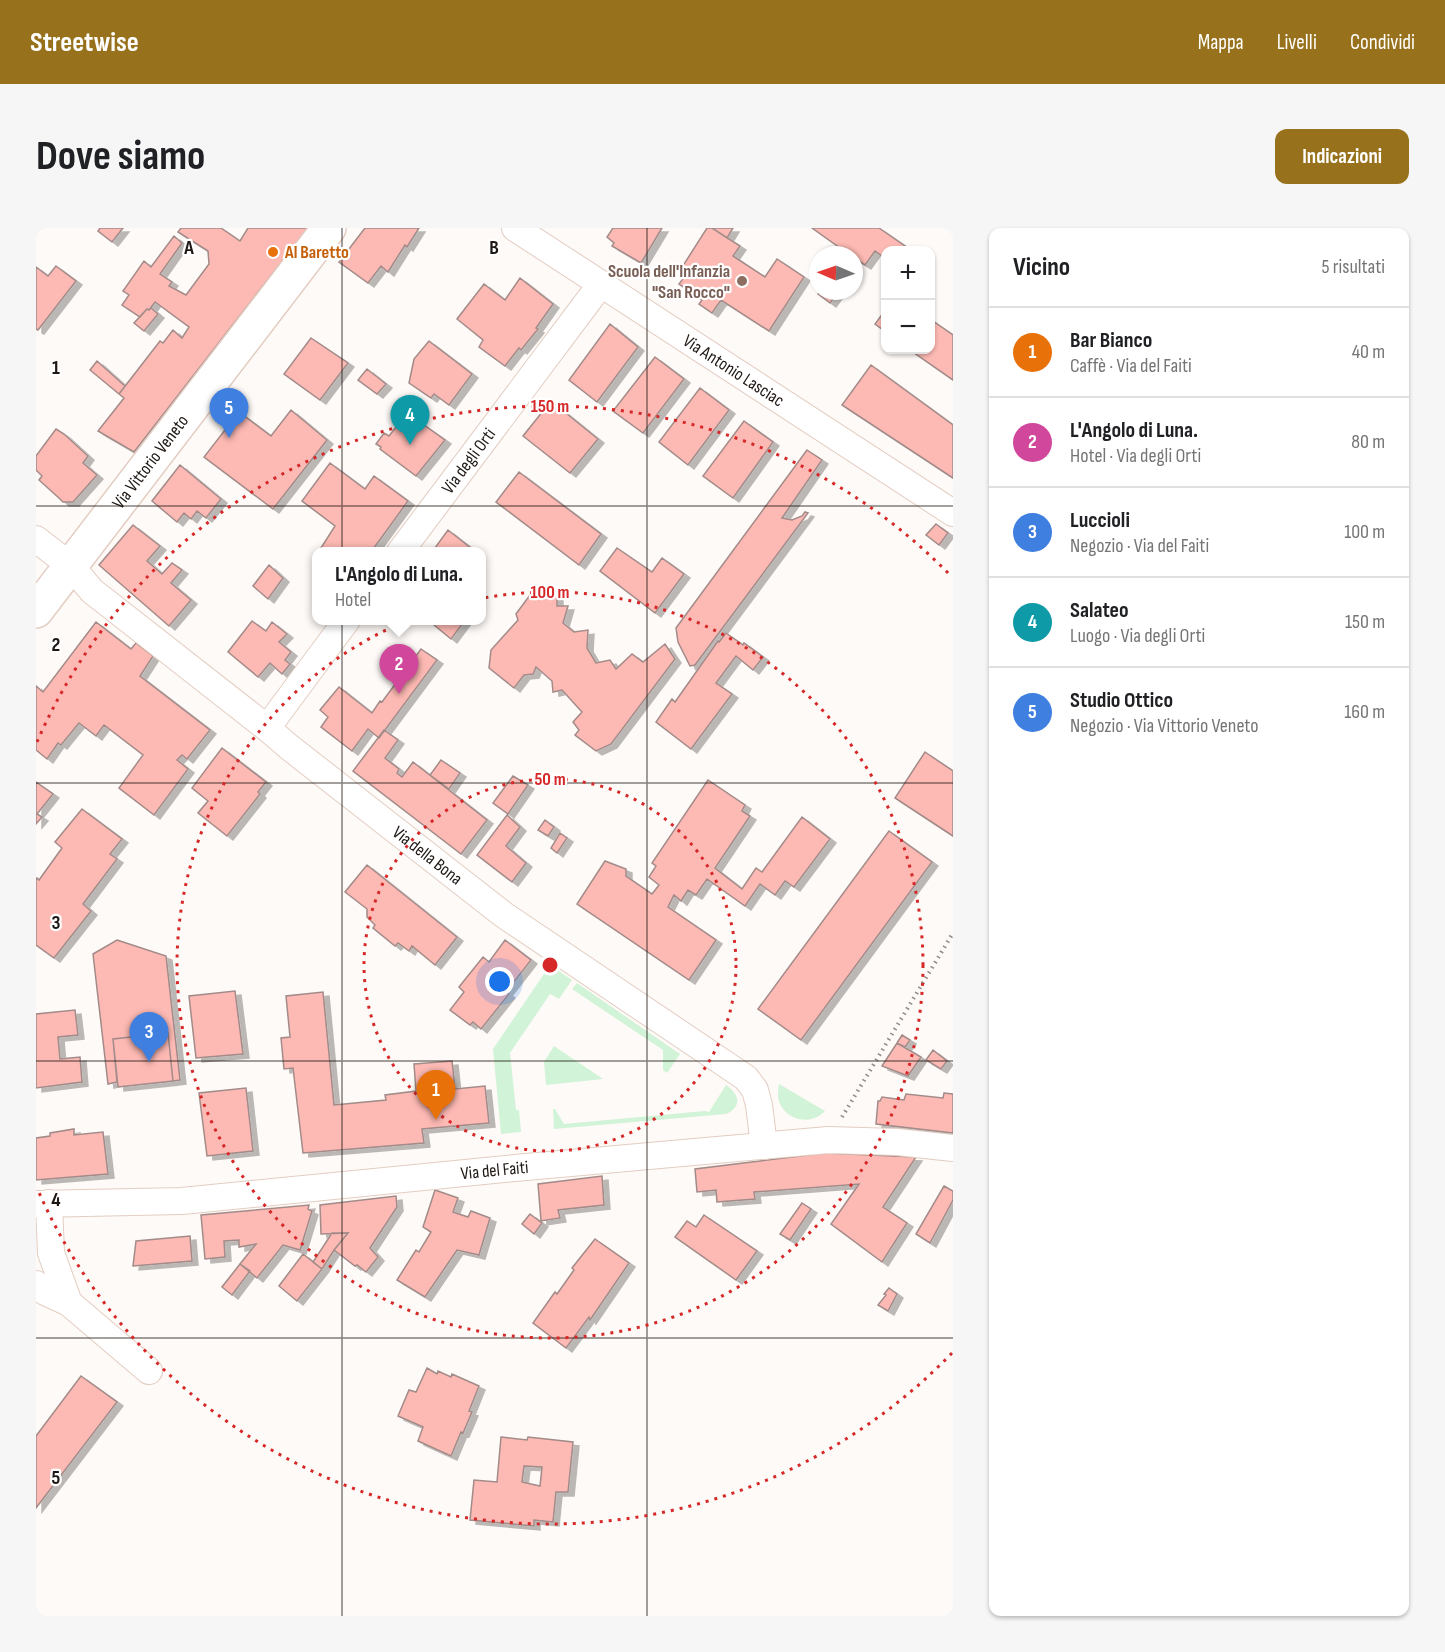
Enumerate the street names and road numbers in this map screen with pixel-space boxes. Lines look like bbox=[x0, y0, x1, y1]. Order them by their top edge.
street label: Via Antonio Lasciac bbox=[679, 330, 788, 411]
street label: Via Vittorio Veneto bbox=[108, 411, 193, 513]
street label: Via degli Orti bbox=[437, 424, 500, 498]
street label: Via della Bona bbox=[388, 822, 467, 889]
street label: Via del Faiti bbox=[460, 1156, 529, 1184]

